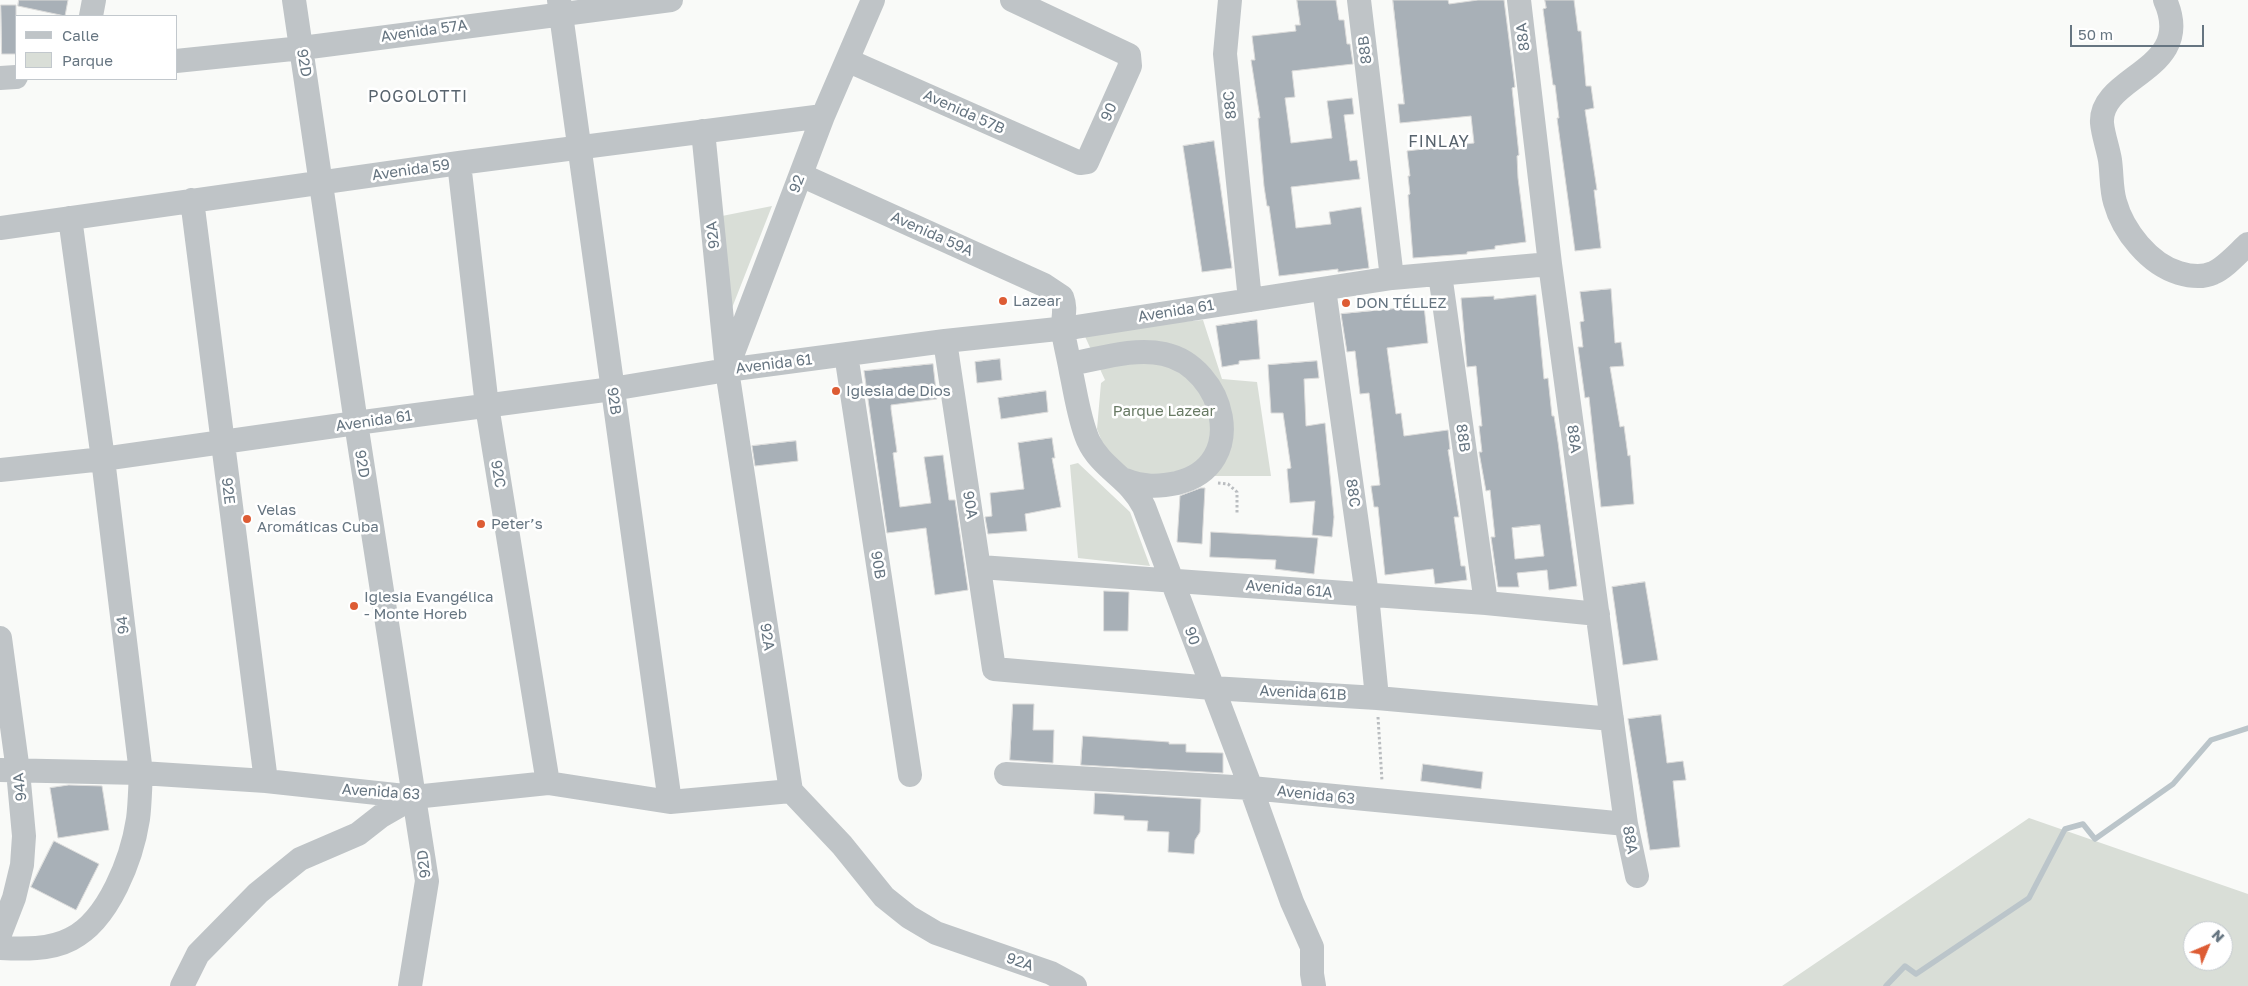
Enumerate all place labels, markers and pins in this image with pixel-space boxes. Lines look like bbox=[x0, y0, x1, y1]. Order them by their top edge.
place label: Lazear bbox=[1013, 292, 1061, 310]
place label: DON TÉLLEZ bbox=[1356, 294, 1446, 312]
marker: Lazear bbox=[997, 295, 1009, 307]
marker: DON TÉLLEZ bbox=[1340, 297, 1352, 309]
place label: Iglesia de Dios bbox=[846, 382, 951, 400]
marker: Iglesia de Dios bbox=[830, 385, 842, 397]
place label: Velas Aromáticas Cuba bbox=[257, 501, 379, 536]
marker: Velas Aromáticas Cuba bbox=[241, 513, 253, 525]
place label: Peter’s bbox=[491, 515, 543, 533]
marker: Peter’s bbox=[475, 518, 487, 530]
place label: Iglesia Evangélica - Monte Horeb bbox=[364, 588, 494, 623]
marker: Iglesia Evangélica - Monte Horeb bbox=[348, 600, 360, 612]

